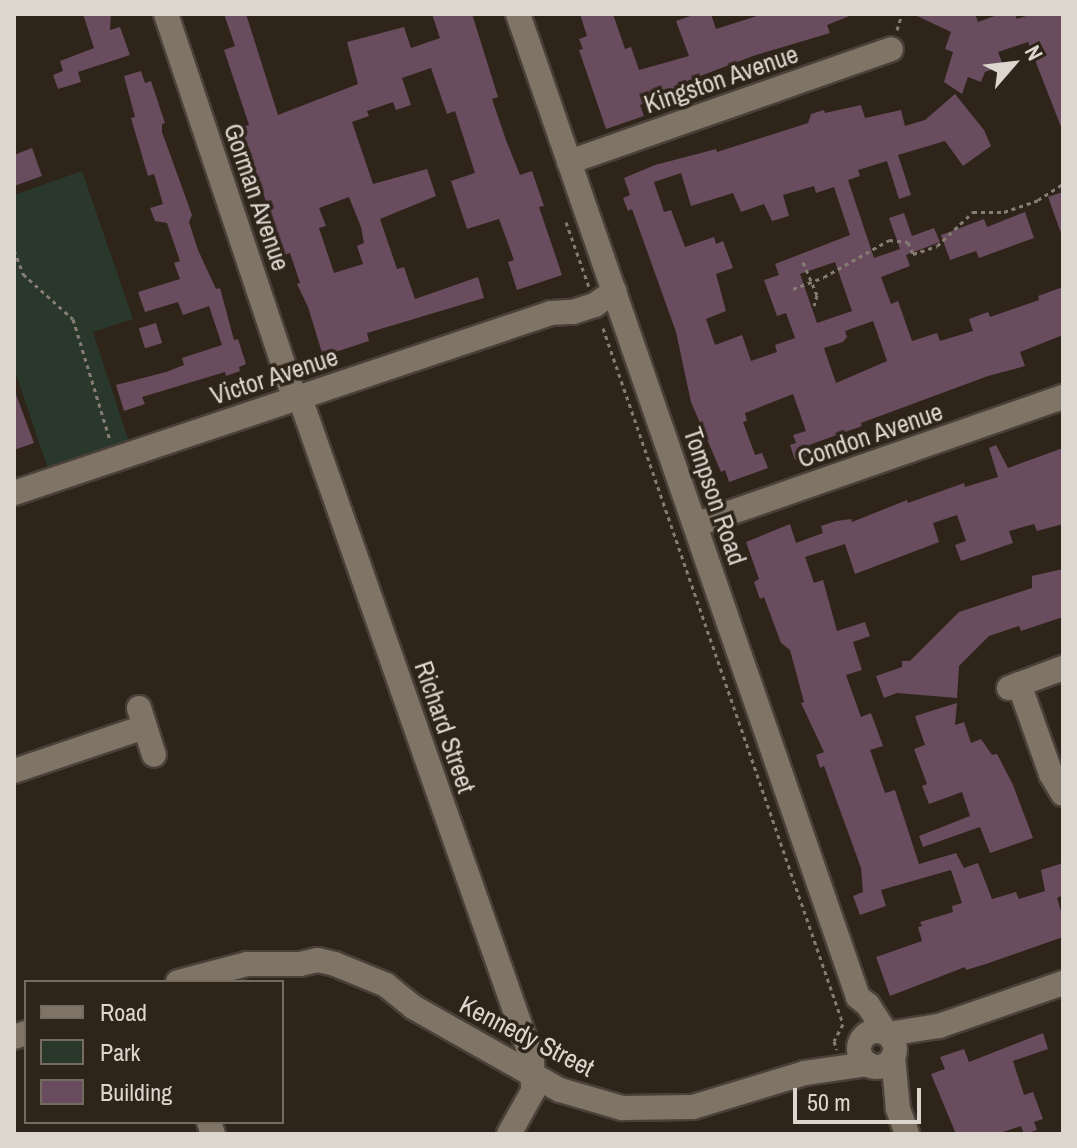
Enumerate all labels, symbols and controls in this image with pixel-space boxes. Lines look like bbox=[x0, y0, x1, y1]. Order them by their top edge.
north arrow bbox=[973, 24, 1053, 104]
street label: Kingston Avenue bbox=[639, 38, 803, 120]
text: N bbox=[1018, 40, 1050, 66]
street label: Gorman Avenue bbox=[217, 119, 297, 275]
street label: Victor Avenue bbox=[206, 341, 342, 411]
street label: Condon Avenue bbox=[793, 395, 947, 475]
street label: Tompson Road bbox=[677, 423, 753, 569]
street label: Richard Street bbox=[408, 657, 482, 797]
legend bbox=[24, 980, 284, 1124]
street label: Kennedy Street bbox=[454, 989, 600, 1083]
text: Road bbox=[100, 996, 147, 1028]
text: Park bbox=[100, 1036, 140, 1068]
scale bar bbox=[797, 1072, 925, 1122]
text: Building bbox=[100, 1076, 172, 1108]
text: 50 m bbox=[807, 1086, 851, 1118]

